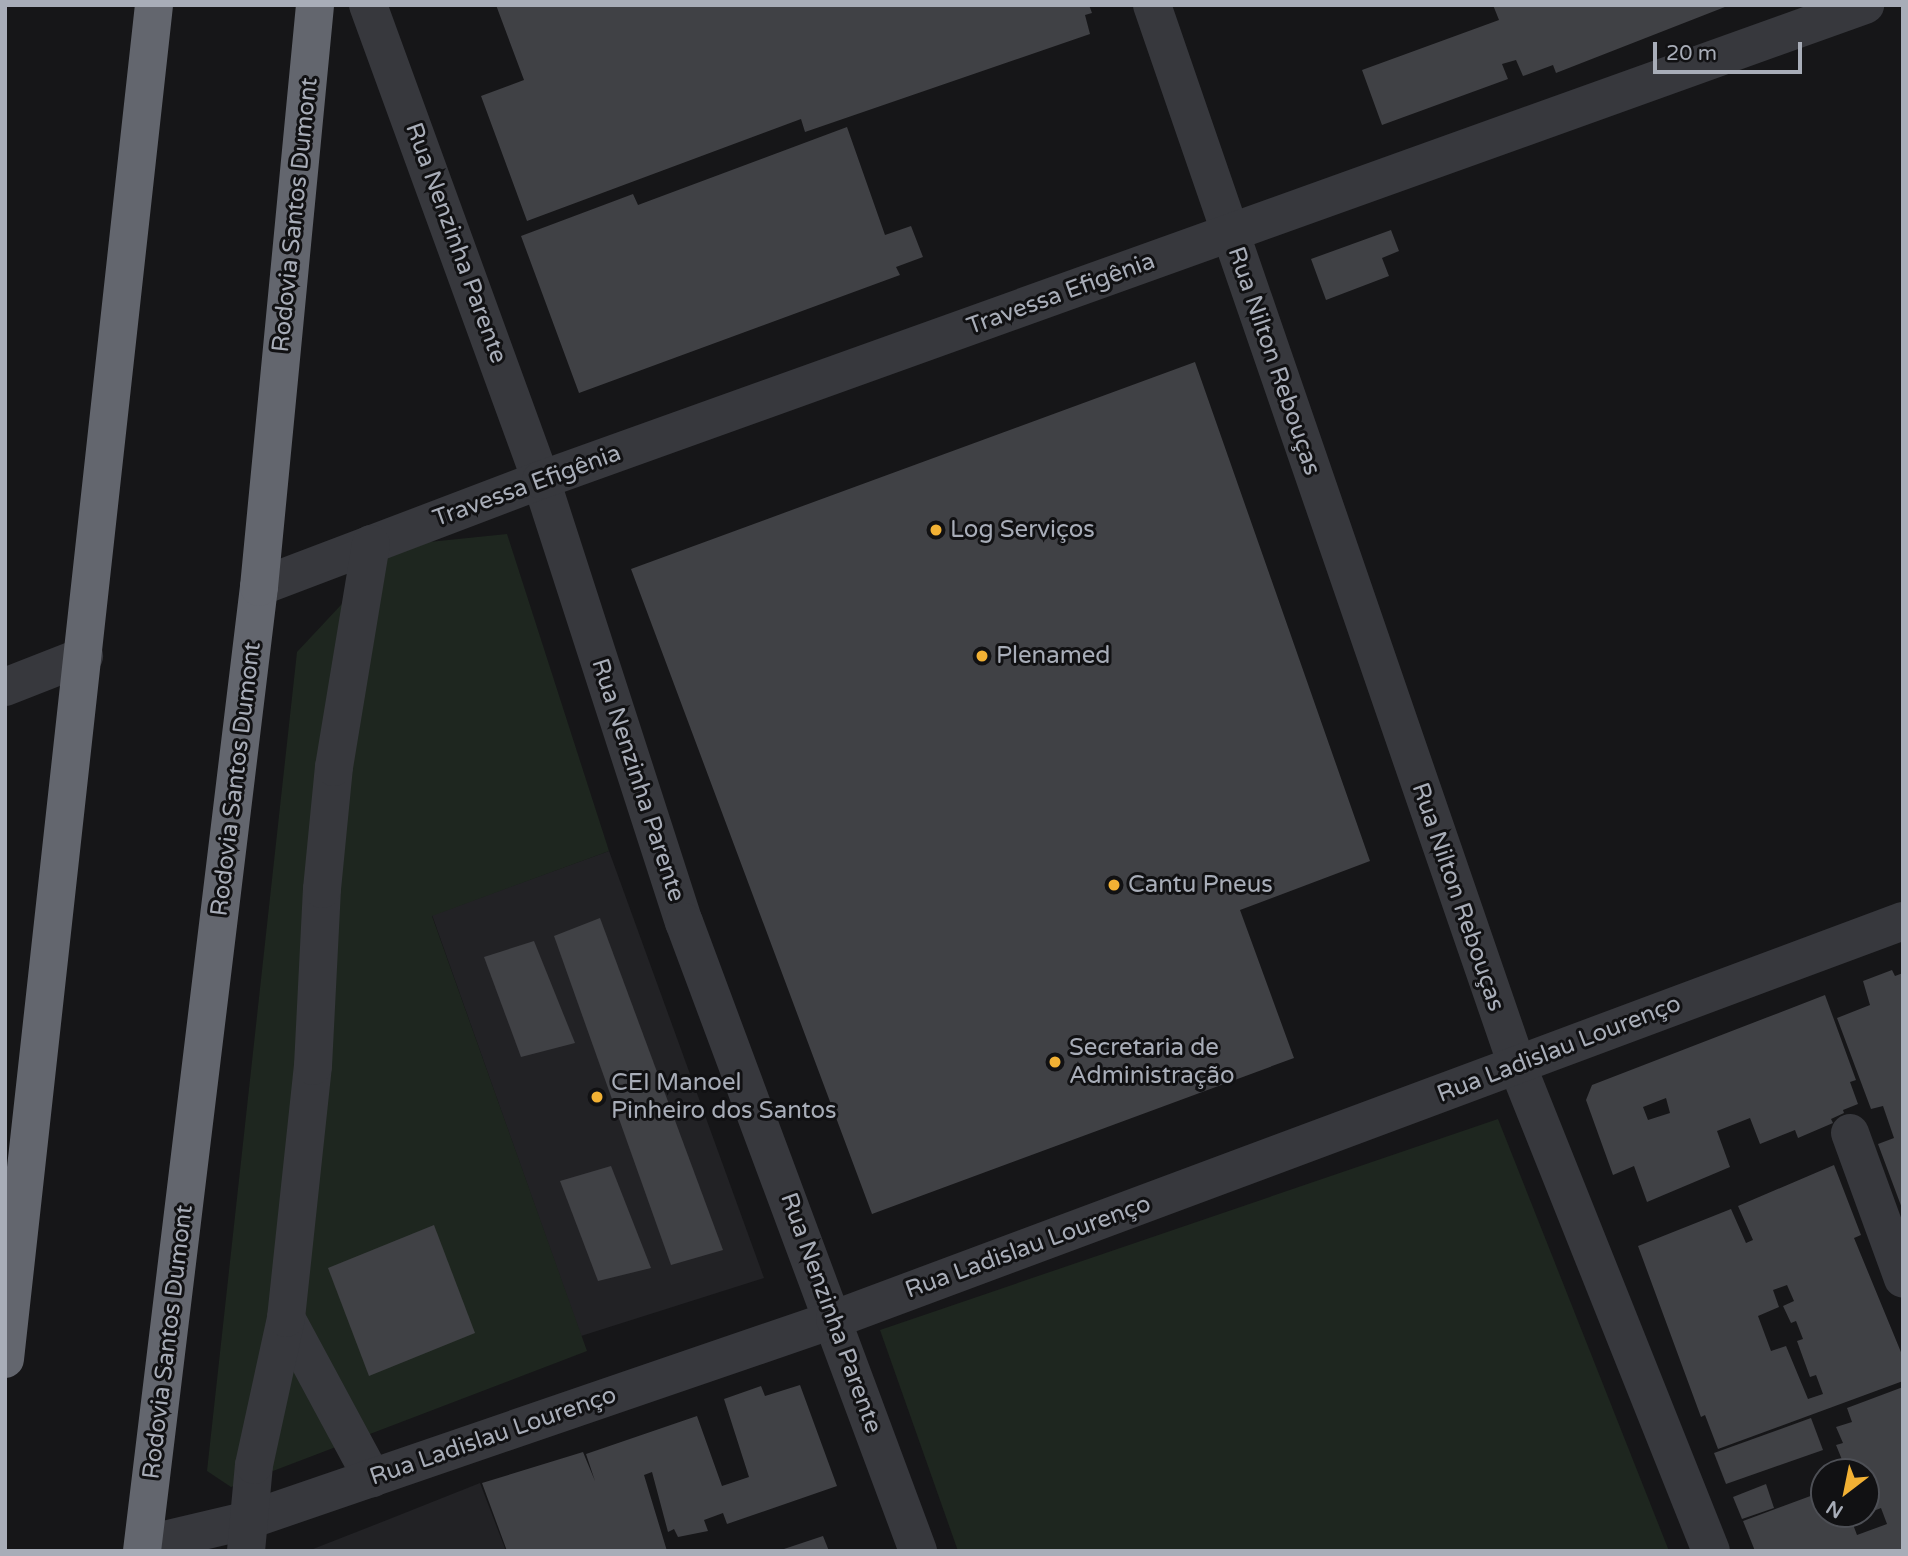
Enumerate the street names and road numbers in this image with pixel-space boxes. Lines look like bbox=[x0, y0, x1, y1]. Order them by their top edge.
street label: Rodovia Santos Dumont bbox=[266, 76, 324, 354]
street label: Rua Nenzinha Parente bbox=[399, 119, 513, 367]
street label: Rua Nilton Rebouças bbox=[1221, 243, 1327, 479]
street label: Travessa Efigênia bbox=[963, 247, 1159, 341]
street label: Travessa Efigênia bbox=[429, 439, 625, 533]
street label: Rodovia Santos Dumont bbox=[205, 640, 267, 918]
street label: Rua Nenzinha Parente bbox=[585, 655, 691, 905]
street label: Rua Nilton Rebouças bbox=[1405, 779, 1511, 1015]
street label: Rua Ladislau Lourenço bbox=[1433, 989, 1685, 1109]
street label: Rua Nenzinha Parente bbox=[774, 1189, 888, 1437]
street label: Rua Ladislau Lourenço bbox=[901, 1189, 1155, 1305]
street label: Rodovia Santos Dumont bbox=[137, 1203, 199, 1481]
street label: Rua Ladislau Lourenço bbox=[366, 1380, 620, 1492]

